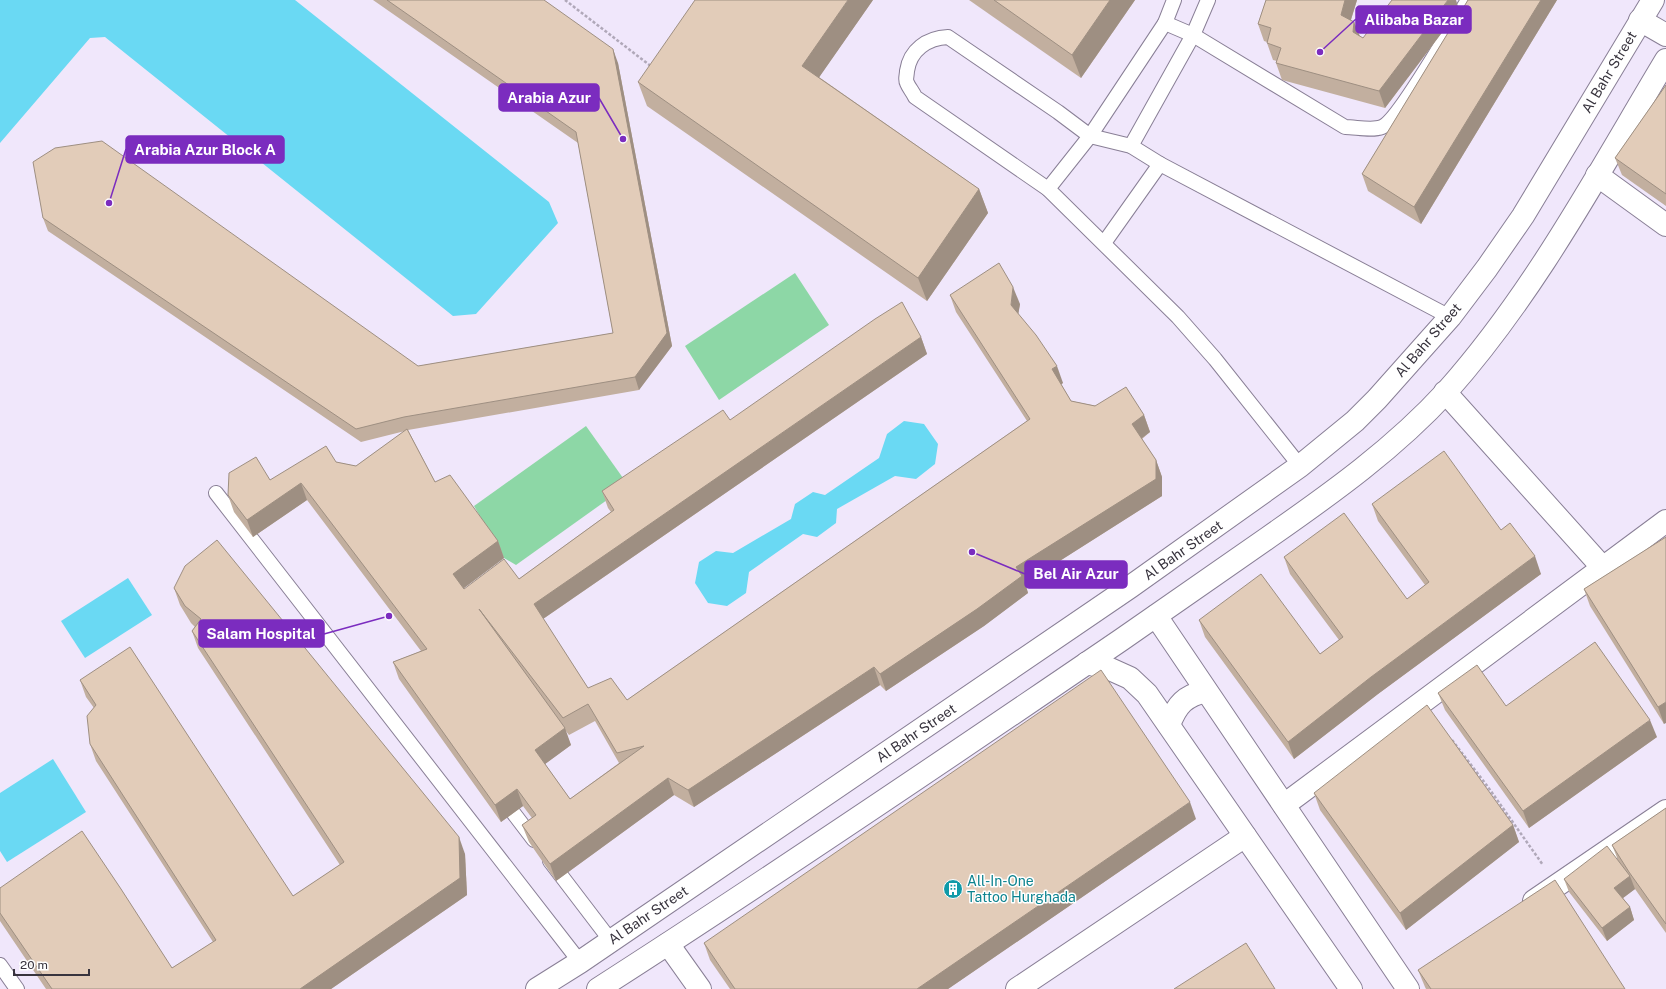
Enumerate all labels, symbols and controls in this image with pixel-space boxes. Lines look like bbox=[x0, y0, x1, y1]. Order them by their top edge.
callout: Alibaba Bazar bbox=[1356, 6, 1471, 33]
text: Alibaba Bazar bbox=[1364, 11, 1464, 28]
street label: Al Bahr Street bbox=[1578, 28, 1640, 116]
callout: Arabia Azur bbox=[499, 84, 599, 111]
text: Arabia Azur bbox=[507, 89, 591, 106]
callout: Arabia Azur Block A bbox=[126, 136, 284, 163]
text: Arabia Azur Block A bbox=[134, 141, 276, 158]
street label: Al Bahr Street bbox=[1392, 300, 1464, 380]
street label: Al Bahr Street bbox=[1141, 517, 1225, 583]
callout: Bel Air Azur bbox=[1025, 561, 1127, 588]
text: Bel Air Azur bbox=[1033, 565, 1119, 582]
callout: Salam Hospital bbox=[199, 620, 324, 647]
text: Salam Hospital bbox=[206, 625, 316, 642]
street label: Al Bahr Street bbox=[873, 700, 959, 766]
place label: All-In-One Tattoo Hurghada bbox=[967, 873, 1076, 905]
building icon: All-In-One Tattoo Hurghada bbox=[942, 878, 964, 900]
street label: Al Bahr Street bbox=[605, 882, 691, 948]
scale bar bbox=[14, 951, 89, 977]
text: 20 m bbox=[20, 958, 48, 972]

